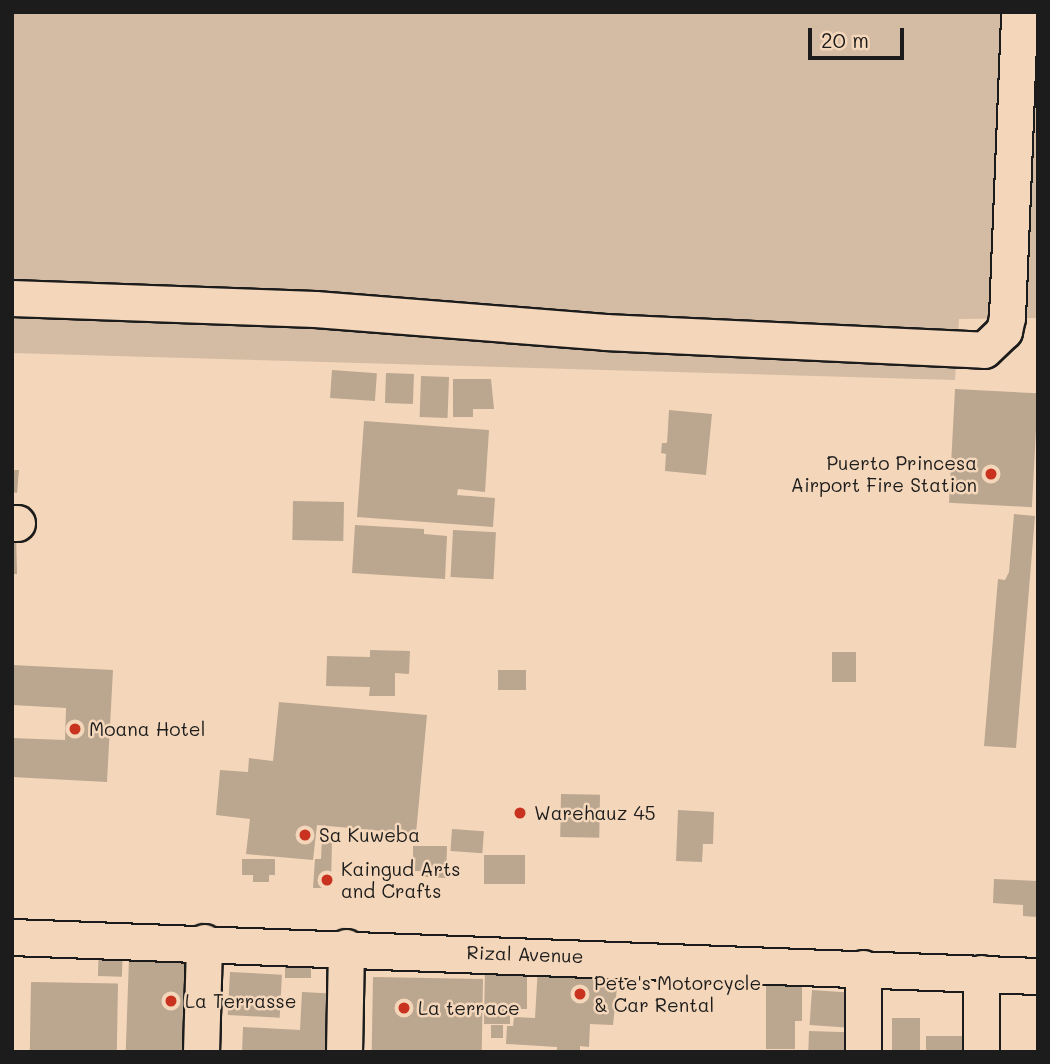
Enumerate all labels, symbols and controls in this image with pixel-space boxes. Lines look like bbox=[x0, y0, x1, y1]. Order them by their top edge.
scale bar bbox=[812, 14, 908, 58]
text: 20 m bbox=[821, 26, 869, 53]
place label: Puerto Princesa Airport Fire Station bbox=[791, 452, 977, 496]
marker: Puerto Princesa Airport Fire Station bbox=[983, 466, 999, 482]
place label: Moana Hotel bbox=[89, 718, 205, 740]
marker: Moana Hotel bbox=[67, 721, 83, 737]
place label: Warehauz 45 bbox=[534, 802, 656, 824]
marker: Warehauz 45 bbox=[512, 805, 528, 821]
place label: Sa Kuweba bbox=[319, 824, 420, 846]
marker: Sa Kuweba bbox=[297, 827, 313, 843]
place label: Kaingud Arts and Crafts bbox=[341, 858, 461, 902]
marker: Kaingud Arts and Crafts bbox=[319, 872, 335, 888]
street label: Rizal Avenue bbox=[466, 941, 584, 967]
place label: Pete's Motorcycle & Car Rental bbox=[594, 972, 761, 1016]
marker: Pete's Motorcycle & Car Rental bbox=[572, 986, 588, 1002]
place label: La Terrasse bbox=[185, 990, 296, 1012]
marker: La Terrasse bbox=[163, 993, 179, 1009]
place label: La terrace bbox=[418, 997, 520, 1019]
marker: La terrace bbox=[396, 1000, 412, 1016]

